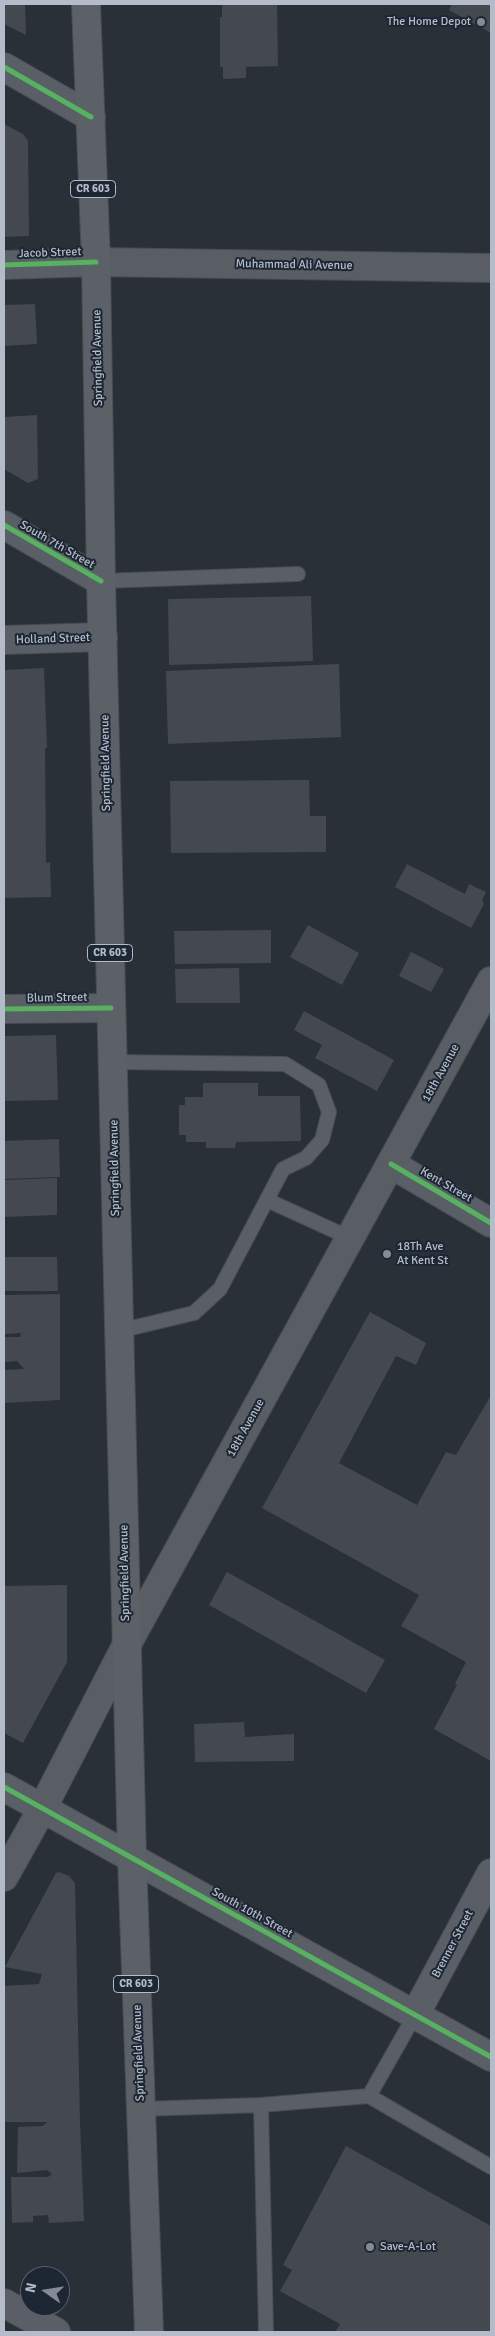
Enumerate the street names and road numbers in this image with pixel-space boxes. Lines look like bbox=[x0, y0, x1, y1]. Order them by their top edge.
road number: CR 603 bbox=[70, 180, 116, 198]
street label: Jacob Street bbox=[18, 245, 82, 261]
street label: Muhammad Ali Avenue bbox=[235, 257, 353, 273]
street label: Springfield Avenue bbox=[90, 310, 106, 406]
street label: South 7th Street bbox=[17, 518, 97, 572]
street label: Holland Street bbox=[16, 631, 90, 647]
street label: Springfield Avenue bbox=[98, 715, 114, 811]
road number: CR 603 bbox=[88, 944, 132, 961]
street label: Blum Street bbox=[27, 990, 87, 1006]
street label: 18th Avenue bbox=[419, 1042, 463, 1104]
street label: Springfield Avenue bbox=[107, 1120, 123, 1216]
street label: Kent Street bbox=[417, 1164, 475, 1206]
street label: 18th Avenue bbox=[224, 1397, 268, 1459]
street label: Springfield Avenue bbox=[117, 1525, 133, 1621]
street label: South 10th Street bbox=[209, 1885, 295, 1941]
street label: Brenner Street bbox=[429, 1908, 477, 1980]
road number: CR 603 bbox=[114, 1976, 158, 1992]
street label: Springfield Avenue bbox=[130, 2004, 148, 2102]

